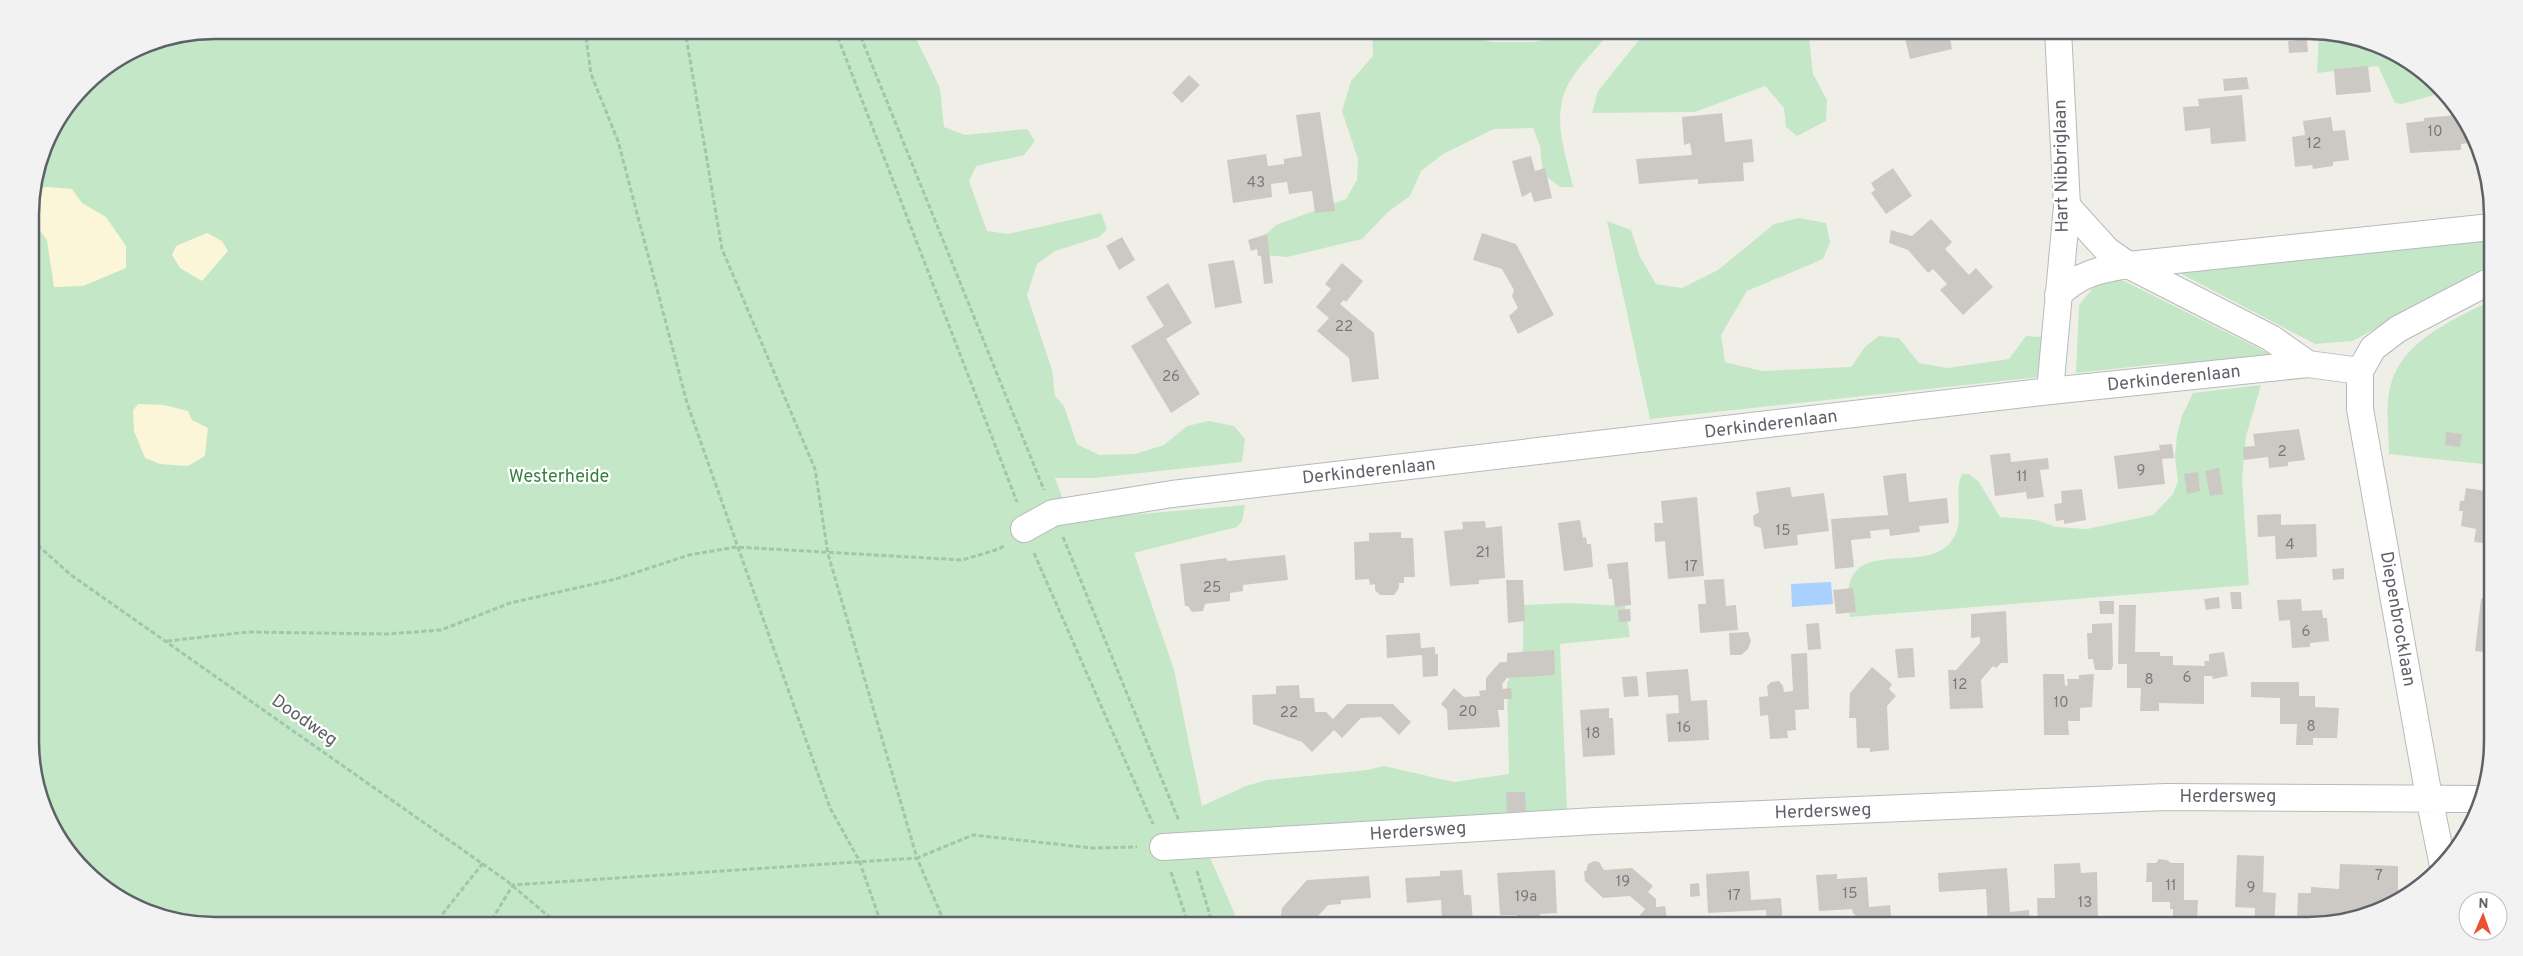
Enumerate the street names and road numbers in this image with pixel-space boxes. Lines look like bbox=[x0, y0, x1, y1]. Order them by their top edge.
street label: Hart Nibbriglaan bbox=[2049, 99, 2075, 233]
street label: Derkinderenlaan bbox=[2106, 361, 2242, 397]
street label: Derkinderenlaan bbox=[1703, 405, 1839, 445]
street label: Derkinderenlaan bbox=[1301, 454, 1437, 490]
street label: Diepenbrocklaan bbox=[2374, 550, 2420, 688]
street label: Doodweg bbox=[266, 690, 342, 752]
street label: Herdersweg bbox=[2180, 786, 2276, 809]
street label: Herdersweg bbox=[1774, 799, 1872, 825]
street label: Herdersweg bbox=[1369, 817, 1467, 847]

